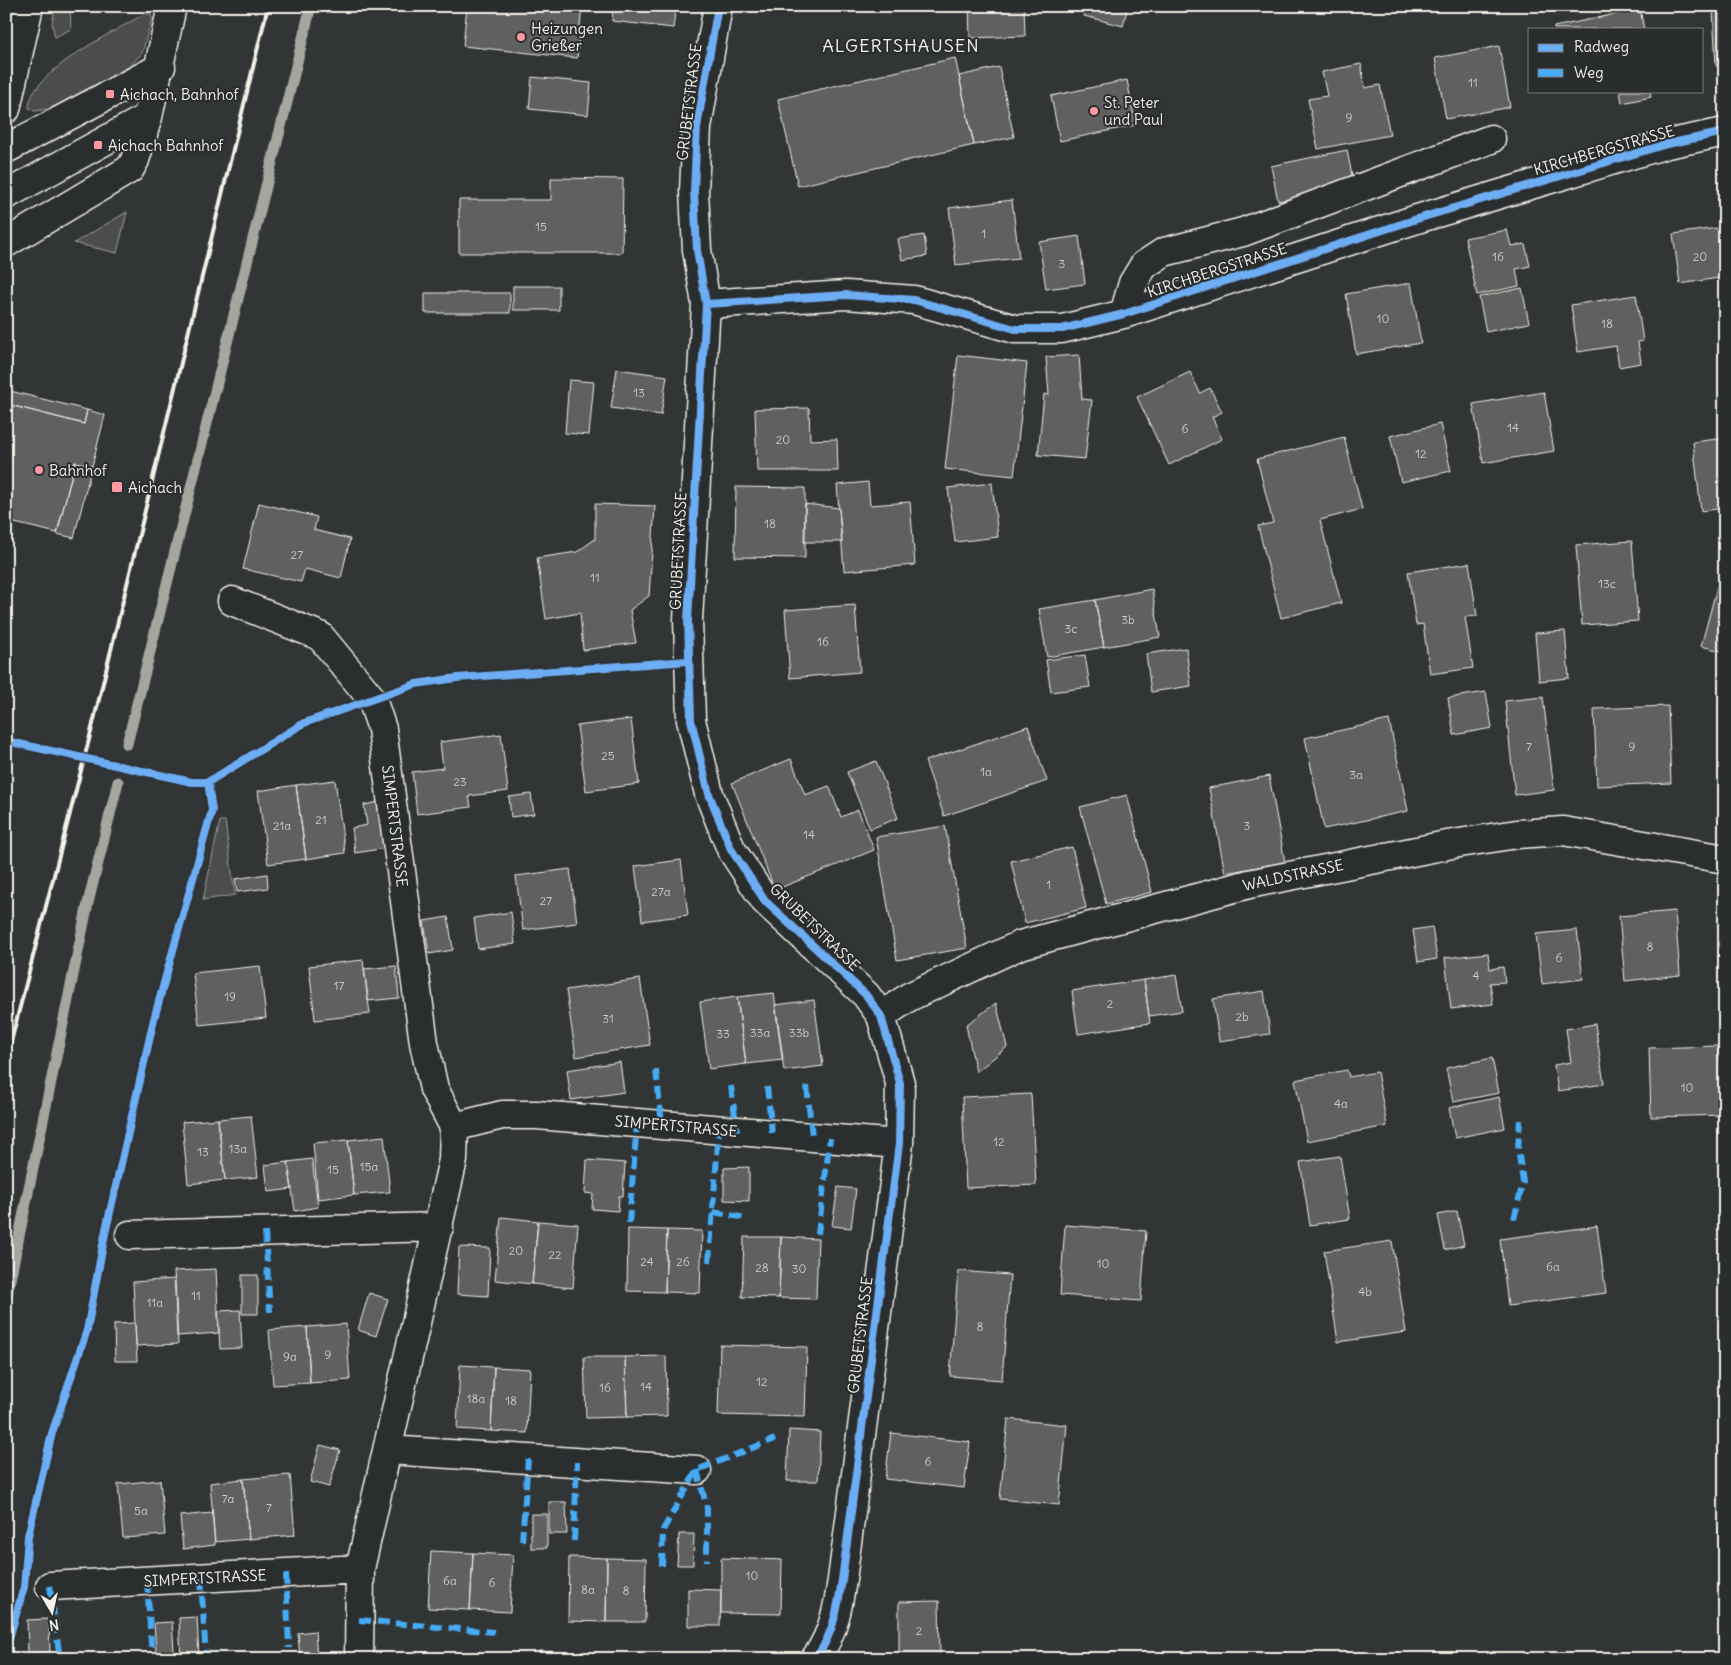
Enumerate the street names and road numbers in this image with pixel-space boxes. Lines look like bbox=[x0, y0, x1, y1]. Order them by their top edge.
street label: GRUBETSTRASSE bbox=[672, 42, 706, 162]
street label: KIRCHBERGSTRASSE bbox=[1531, 121, 1677, 179]
street label: KIRCHBERGSTRASSE bbox=[1145, 238, 1289, 302]
street label: GRUBETSTRASSE bbox=[665, 491, 691, 610]
street label: SIMPERTSTRASSE bbox=[378, 764, 412, 888]
street label: WALDSTRASSE bbox=[1241, 855, 1345, 895]
street label: GRUBETSTRASSE bbox=[766, 879, 864, 975]
street label: SIMPERTSTRASSE bbox=[614, 1111, 738, 1141]
street label: GRUBETSTRASSE bbox=[843, 1275, 877, 1395]
street label: SIMPERTSTRASSE bbox=[143, 1565, 267, 1591]

